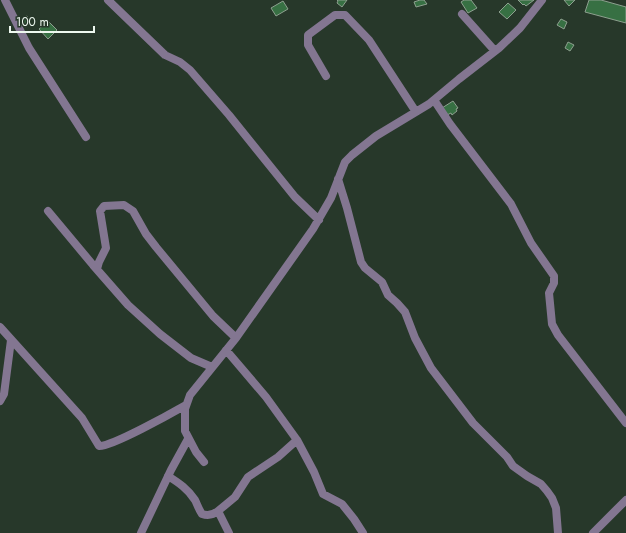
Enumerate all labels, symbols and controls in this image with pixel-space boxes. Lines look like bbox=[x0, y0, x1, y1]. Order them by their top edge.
scale bar bbox=[10, 8, 94, 34]
text: 100 m bbox=[16, 13, 49, 31]

